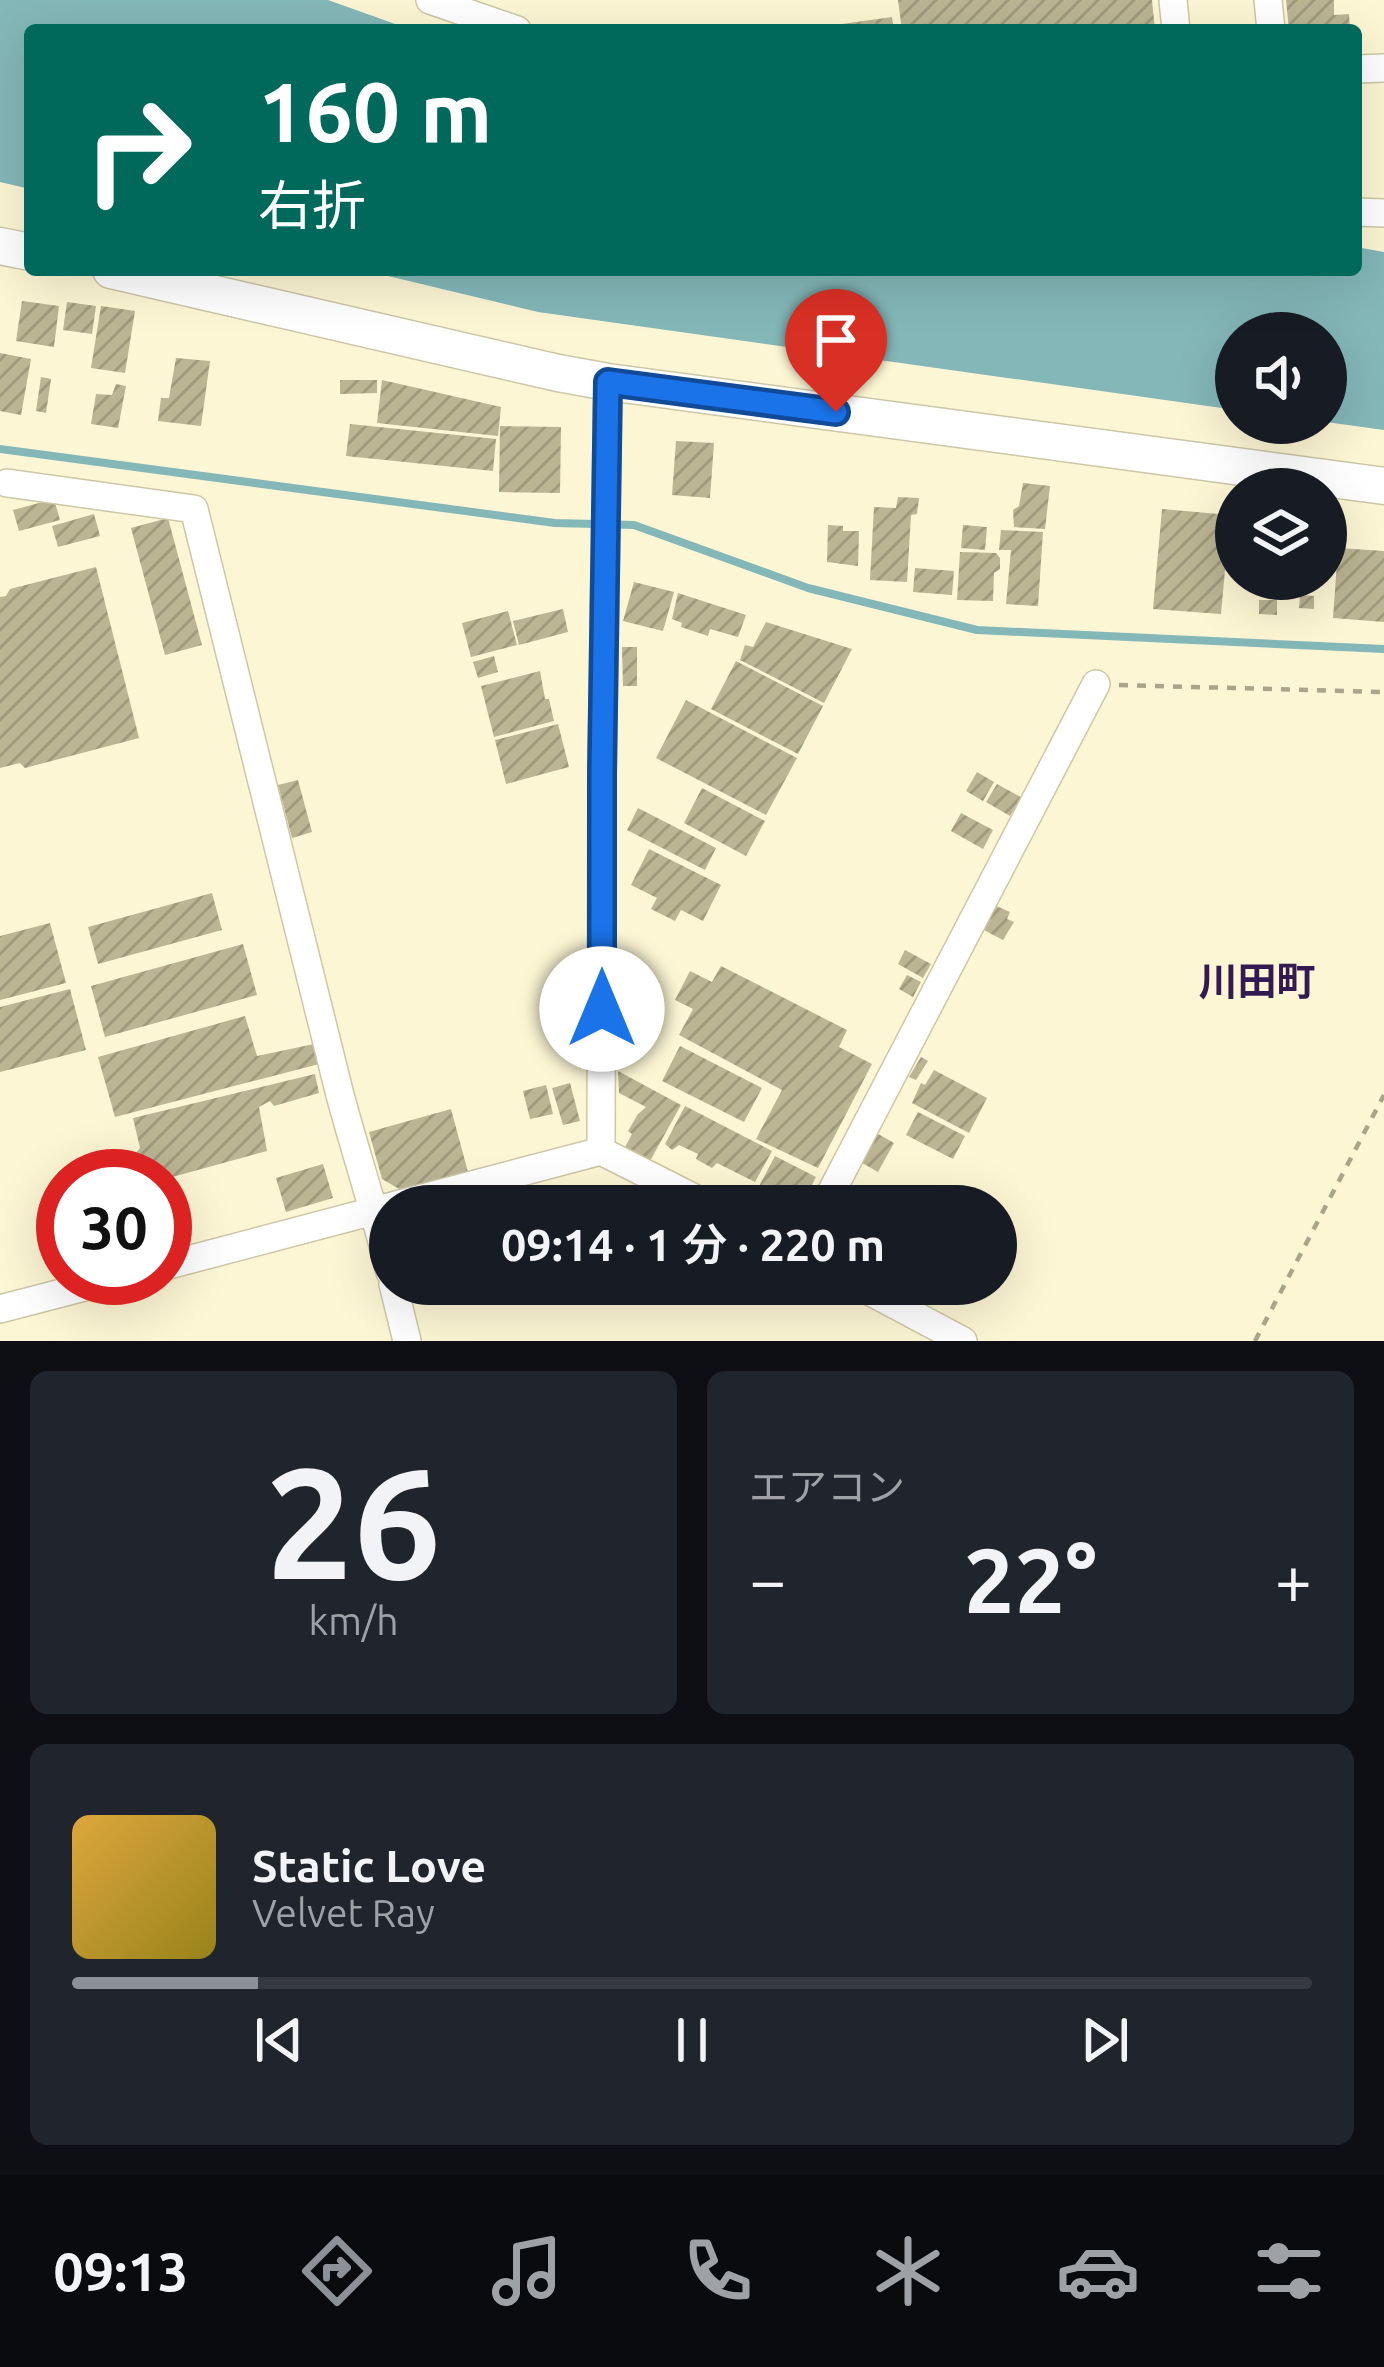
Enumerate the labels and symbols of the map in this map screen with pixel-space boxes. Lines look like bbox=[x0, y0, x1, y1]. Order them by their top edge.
pin bbox=[785, 289, 887, 412]
position arrow bbox=[539, 946, 665, 1072]
district label: 川田町 bbox=[1198, 959, 1316, 1002]
speed limit sign: 30 bbox=[36, 1149, 192, 1305]

